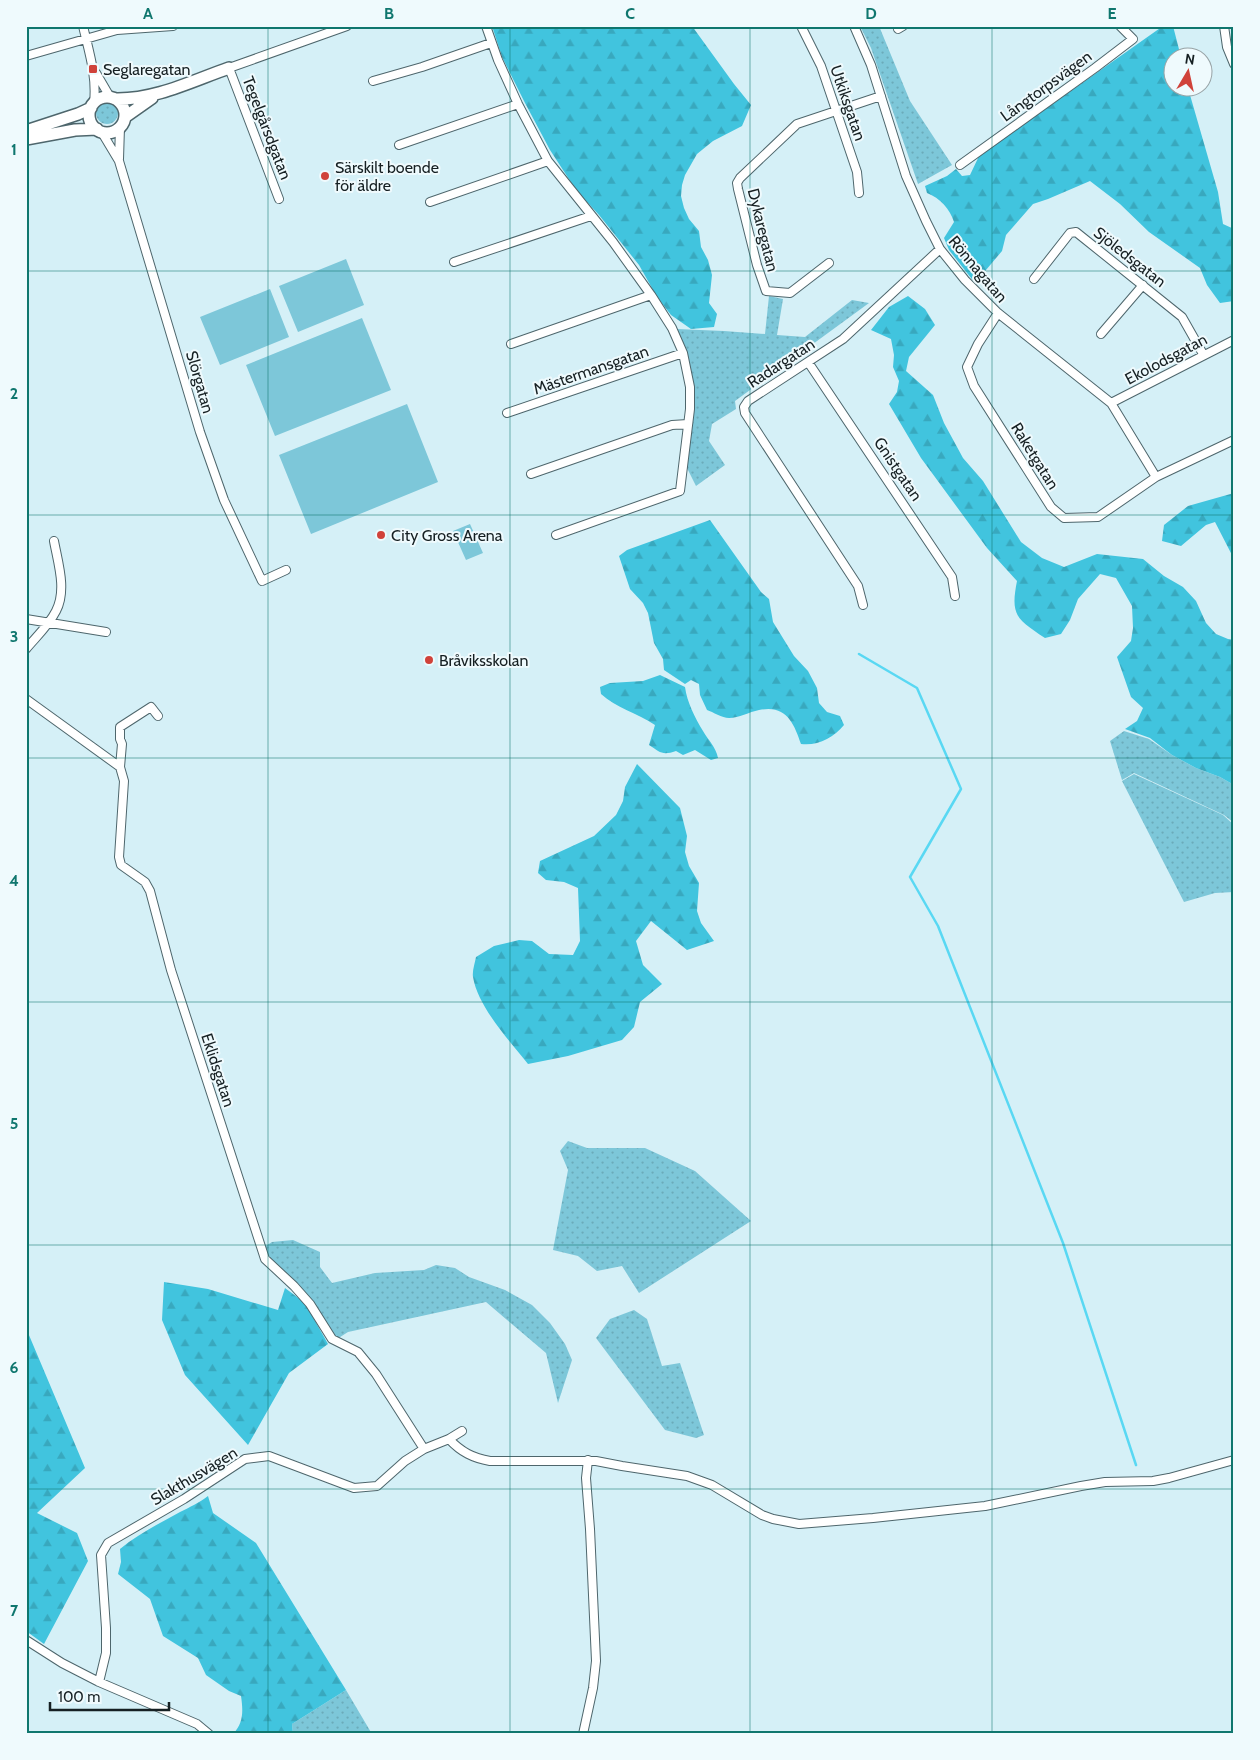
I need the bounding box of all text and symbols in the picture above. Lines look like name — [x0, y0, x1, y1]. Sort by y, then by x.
text: A — [143, 4, 153, 23]
text: B — [384, 4, 394, 23]
text: C — [625, 4, 635, 23]
text: D — [865, 4, 877, 23]
text: E — [1107, 4, 1117, 23]
street label: Långtorpsvägen — [997, 47, 1095, 125]
north arrow — [1162, 48, 1212, 98]
text: N — [1184, 49, 1196, 69]
place label: Seglaregatan — [103, 60, 191, 79]
marker: Seglaregatan — [87, 63, 99, 75]
street label: Utkiksgatan — [826, 63, 870, 143]
street label: Tegelgårsdgatan — [239, 74, 295, 182]
text: 1 — [11, 140, 17, 159]
place label: Särskilt boende för äldre — [335, 158, 439, 195]
marker: Särskilt boende för äldre — [319, 170, 331, 182]
street label: Dykaregatan — [743, 186, 783, 274]
street label: Sjöledsgatan — [1090, 223, 1170, 291]
street label: Rönnagatan — [945, 232, 1011, 306]
street label: Ekolodsgatan — [1122, 329, 1210, 389]
street label: Radargatan — [744, 334, 818, 392]
street label: Mästermansgatan — [531, 341, 651, 399]
street label: Slörgatan — [182, 349, 218, 416]
text: 2 — [10, 384, 18, 403]
street label: Raketgatan — [1007, 419, 1063, 493]
street label: Gnistgatan — [870, 434, 926, 504]
place label: City Gross Arena — [391, 526, 503, 545]
marker: City Gross Arena — [375, 529, 387, 541]
text: 3 — [10, 627, 18, 646]
place label: Bråviksskolan — [439, 651, 529, 670]
marker: Bråviksskolan — [423, 654, 435, 666]
text: 4 — [9, 871, 19, 890]
street label: Eklidsgatan — [197, 1031, 239, 1109]
text: 5 — [10, 1114, 18, 1133]
text: 6 — [10, 1358, 19, 1377]
street label: Slakthusvägen — [147, 1443, 241, 1509]
text: 7 — [10, 1601, 19, 1620]
scale bar — [50, 1680, 169, 1712]
text: 100 m — [58, 1688, 100, 1706]

